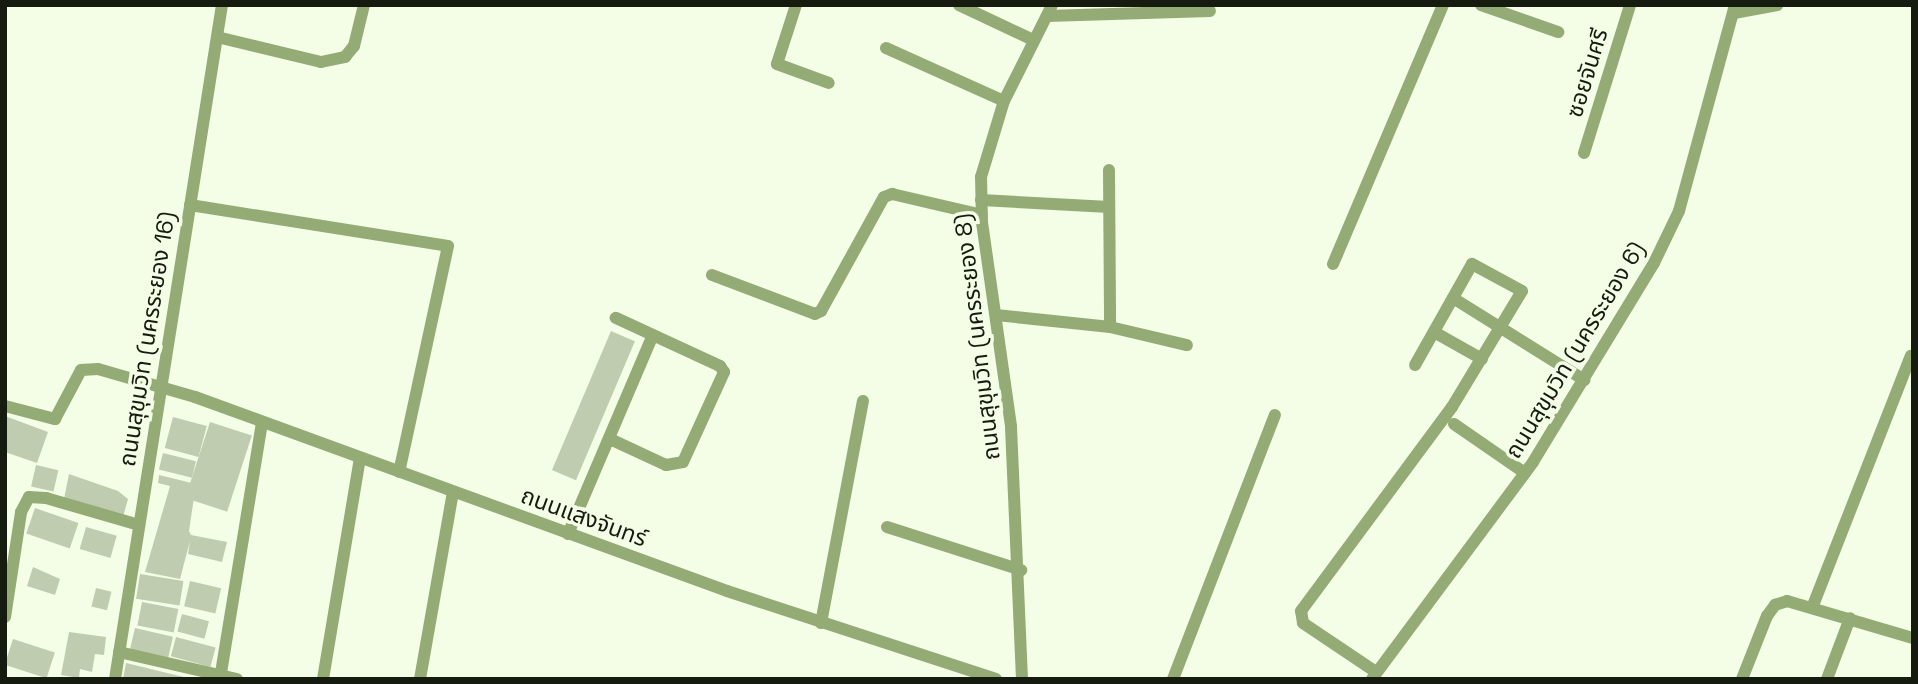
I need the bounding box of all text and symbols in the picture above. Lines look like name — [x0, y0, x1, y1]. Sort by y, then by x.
street label: ซอยจันศรี — [1560, 25, 1614, 121]
street label: ถนนสุขุมวิท (นครระยอง 16) — [113, 210, 181, 468]
street label: ถนนสุขุมวิท (นครระยอง 8) — [948, 212, 1006, 462]
street label: ถนนสุขุมวิท (นครระยอง 6) — [1499, 237, 1651, 463]
street label: ถนนแสงจันทร์ — [517, 481, 651, 553]

